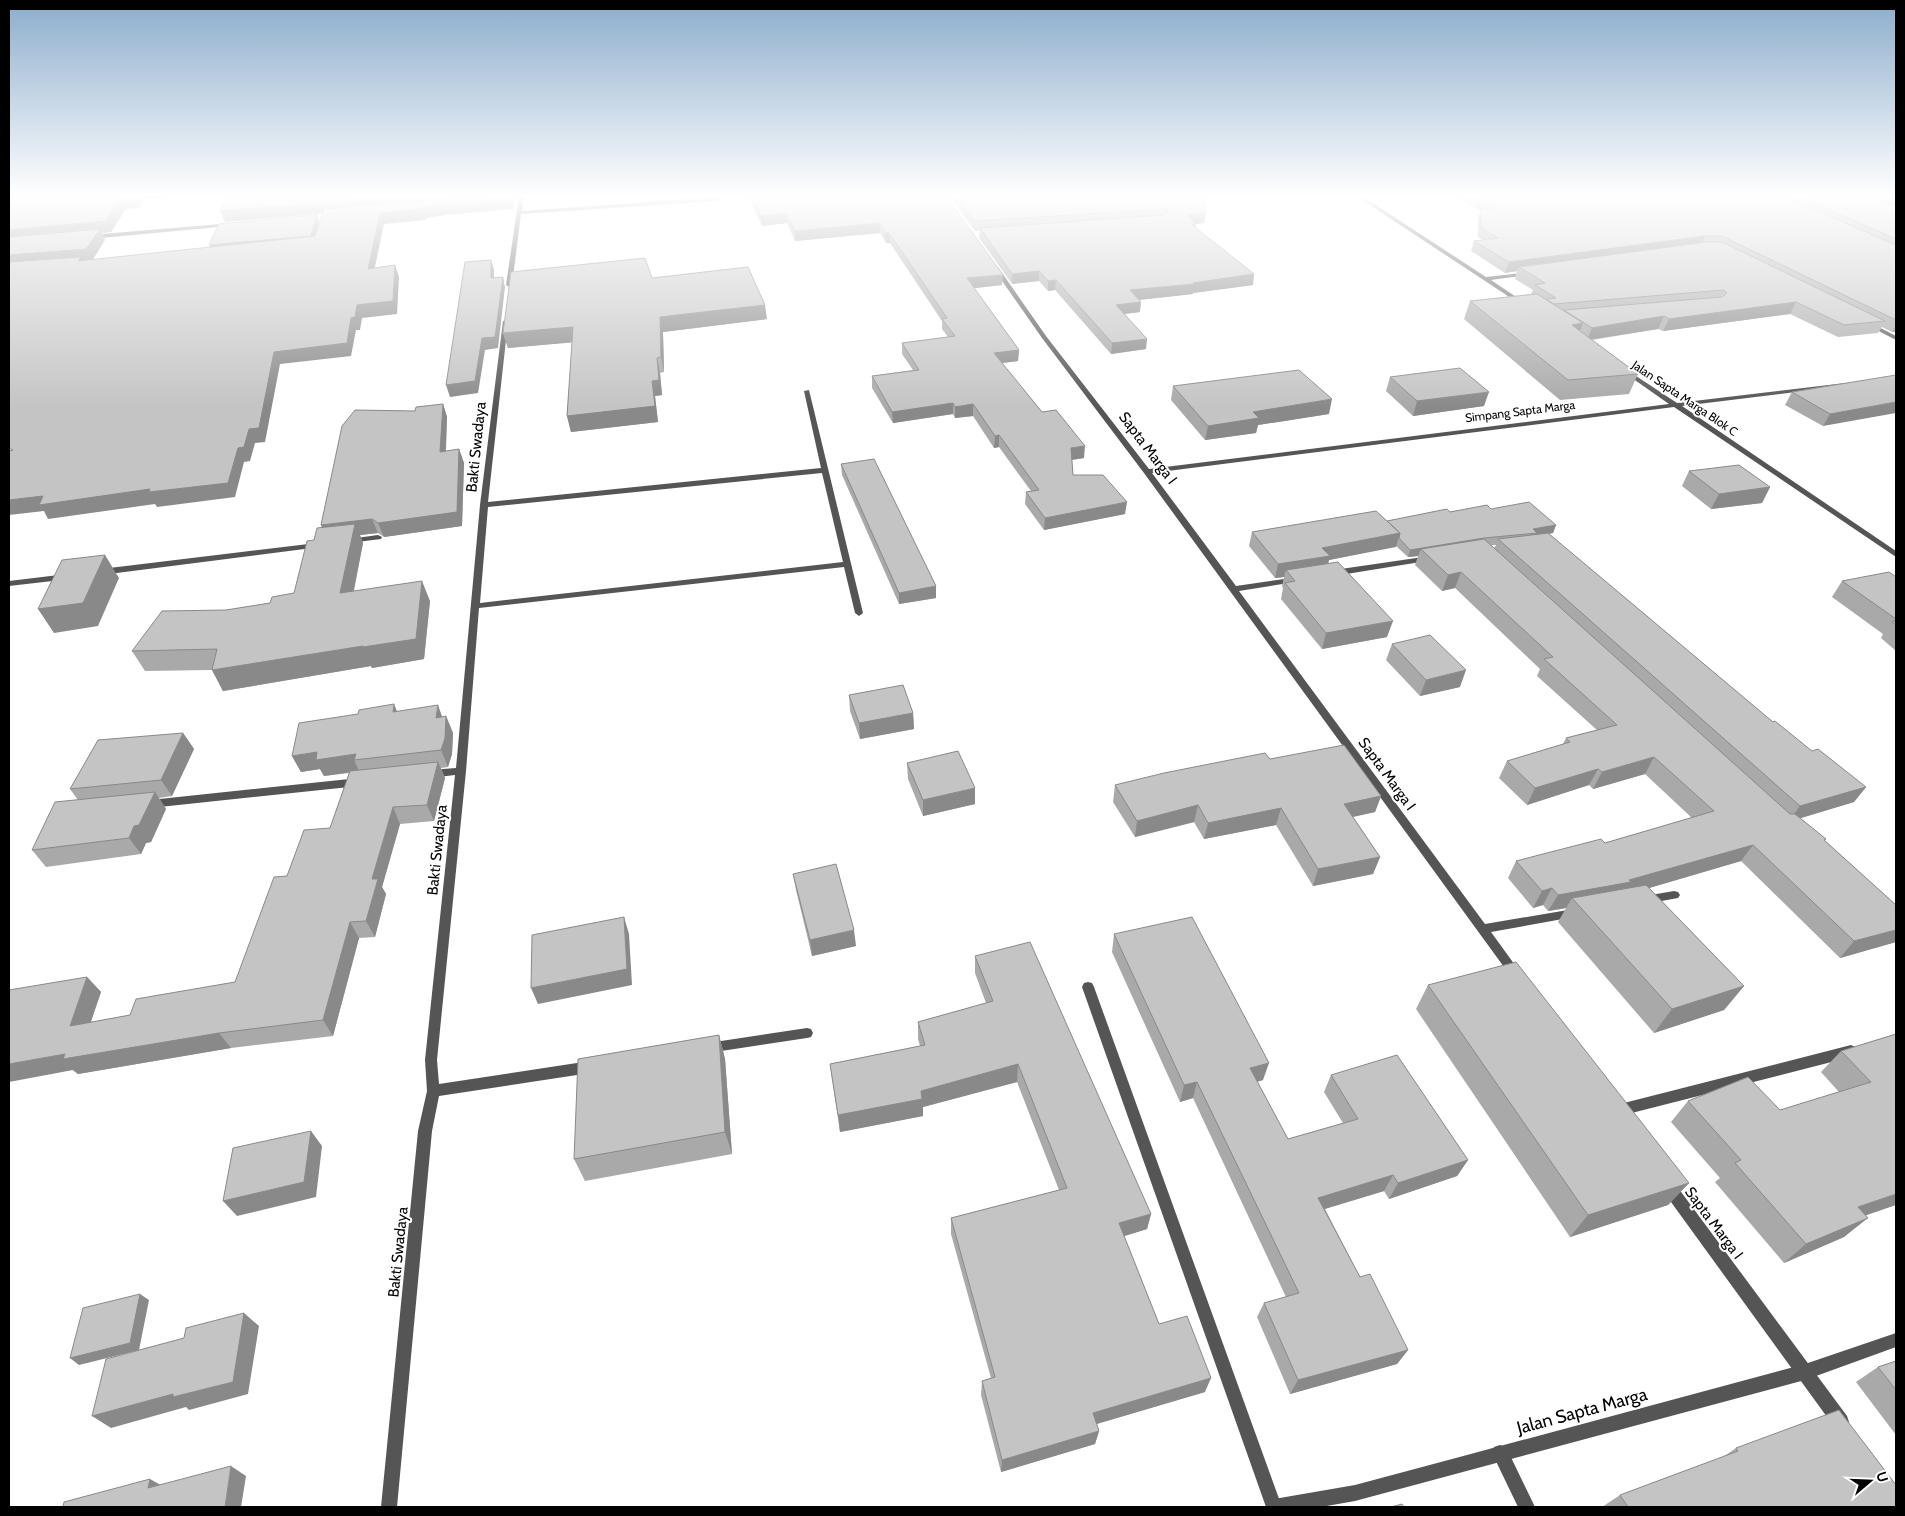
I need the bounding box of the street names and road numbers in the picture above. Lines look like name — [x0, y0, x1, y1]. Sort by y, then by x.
street label: Jalan Sapta Marga Blok C — [1629, 357, 1741, 439]
street label: Simpang Sapta Marga — [1464, 397, 1576, 425]
street label: Bakti Swadaya — [462, 400, 490, 493]
street label: Sapta Marga I — [1115, 408, 1181, 488]
street label: Sapta Marga I — [1355, 734, 1419, 814]
street label: Bakti Swadaya — [423, 803, 451, 896]
street label: Sapta Marga I — [1681, 1183, 1747, 1263]
street label: Bakti Swadaya — [384, 1205, 412, 1298]
street label: Jalan Sapta Marga — [1513, 1383, 1650, 1439]

